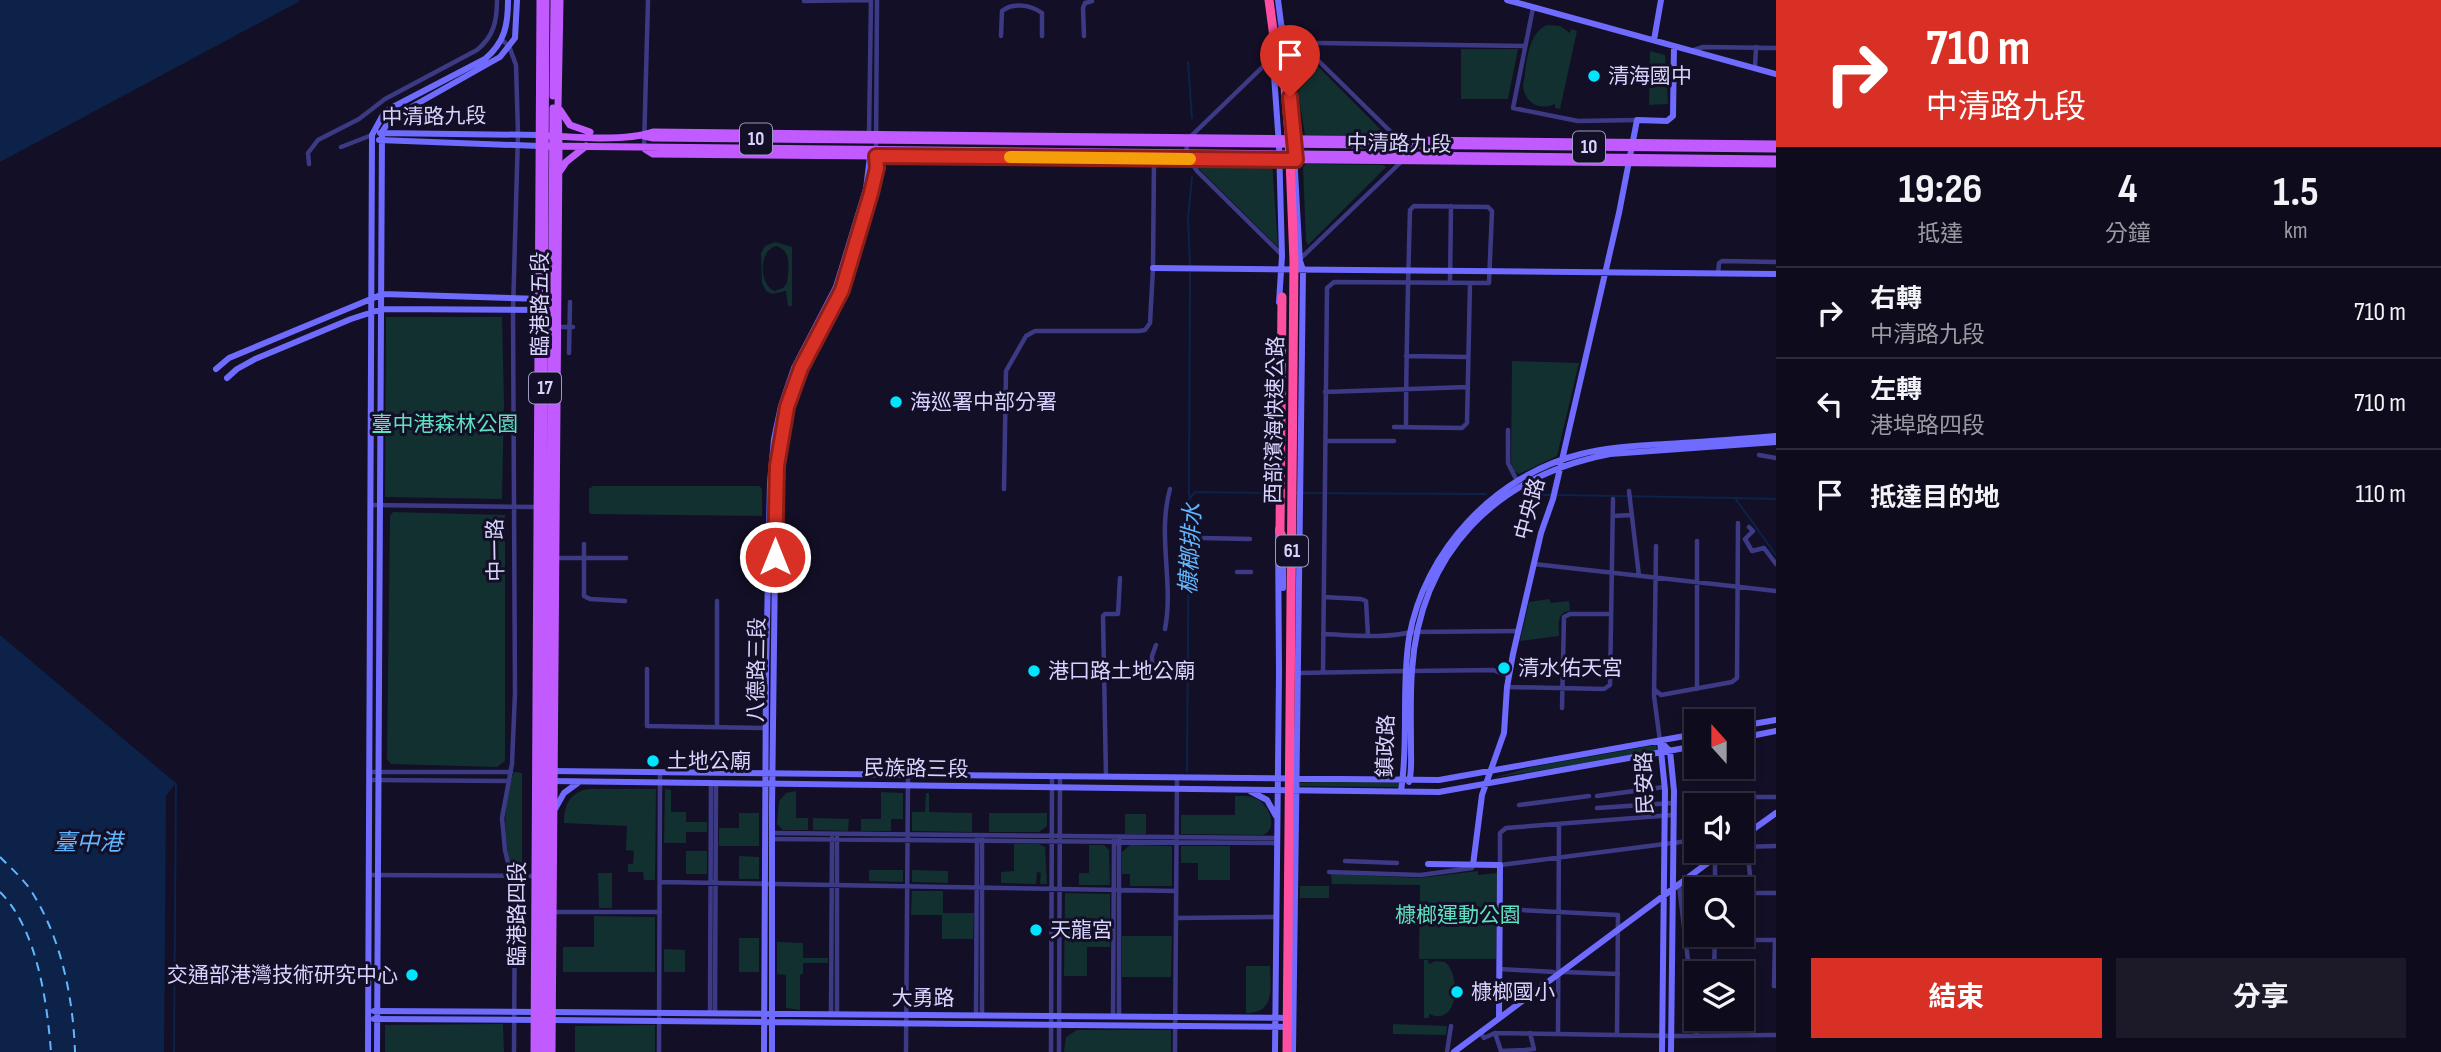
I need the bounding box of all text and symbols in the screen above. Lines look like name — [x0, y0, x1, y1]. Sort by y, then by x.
text: 710 m — [1926, 20, 2030, 79]
pin — [1260, 25, 1320, 97]
icon: right — [1811, 28, 1902, 119]
icon: arrive — [1271, 36, 1309, 74]
place label: 清海國中 — [1608, 64, 1692, 89]
marker: 清海國中 — [1586, 68, 1602, 84]
text: 中清路九段 — [1926, 88, 2086, 127]
street label: 中清路九段 — [381, 104, 487, 130]
road number: 10 — [740, 124, 772, 154]
street label: 中清路九段 — [1346, 131, 1452, 157]
road number: 10 — [1573, 132, 1605, 162]
text: 19:26 — [1898, 164, 1982, 215]
text: 4 — [2118, 164, 2137, 215]
text: 1.5 — [2273, 167, 2319, 218]
text: km — [2284, 217, 2308, 245]
text: 抵達 — [1917, 220, 1963, 248]
text: 分鐘 — [2105, 220, 2151, 248]
street label: 臨港路五段 — [528, 252, 553, 357]
text: 右轉 — [1870, 284, 1922, 315]
icon: right — [1811, 294, 1849, 332]
text: 710 m — [2354, 297, 2406, 328]
text: 中清路九段 — [1870, 321, 1985, 349]
street label: 西部濱海快速公路 — [1261, 336, 1289, 504]
road number: 17 — [529, 372, 561, 404]
text: 左轉 — [1870, 375, 1922, 406]
icon: left — [1811, 385, 1849, 423]
text: 710 m — [2354, 388, 2406, 419]
place label: 海巡署中部分署 — [910, 390, 1057, 415]
marker: 海巡署中部分署 — [888, 394, 904, 410]
park label: 臺中港森林公園 — [372, 412, 519, 437]
text: 港埠路四段 — [1870, 412, 1985, 440]
street label: 中央路 — [1510, 475, 1550, 543]
icon: arrive — [1811, 476, 1849, 514]
text: 110 m — [2355, 479, 2406, 510]
text: 抵達目的地 — [1870, 483, 2000, 514]
water label: 槺榔排水 — [1175, 501, 1207, 596]
street label: 中一路 — [483, 518, 509, 582]
position arrow — [738, 520, 812, 594]
road number: 61 — [1276, 536, 1308, 566]
street label: 八德路三段 — [744, 617, 770, 723]
place label: 清水佑天宮 — [1518, 656, 1623, 681]
place label: 港口路土地公廟 — [1048, 659, 1195, 684]
marker: 清水佑天宮 — [1496, 660, 1512, 676]
marker: 港口路土地公廟 — [1026, 663, 1042, 679]
north arrow — [1684, 709, 1754, 779]
map controls — [1684, 709, 1754, 1031]
street label: 鎮政路 — [1372, 714, 1400, 778]
place label: 土地公廟 — [667, 749, 751, 774]
street label: 民安路 — [1631, 751, 1659, 815]
marker: 土地公廟 — [645, 753, 661, 769]
street label: 民族路三段 — [863, 756, 969, 782]
button: sound — [1684, 793, 1754, 863]
water label: 臺中港 — [54, 829, 126, 857]
street label: 臨港路四段 — [505, 862, 530, 967]
button: search — [1684, 877, 1754, 947]
park label: 槺榔運動公園 — [1395, 903, 1521, 928]
place label: 天龍宮 — [1050, 918, 1113, 943]
marker: 天龍宮 — [1028, 922, 1044, 938]
button: 結束 — [1811, 958, 2102, 1038]
button: 分享 — [2116, 958, 2406, 1038]
button: layers — [1684, 961, 1754, 1031]
place label: 交通部港灣技術研究中心 — [167, 963, 398, 988]
marker: 交通部港灣技術研究中心 — [404, 967, 420, 983]
place label: 槺榔國小 — [1471, 980, 1555, 1005]
marker: 槺榔國小 — [1449, 984, 1465, 1000]
street label: 大勇路 — [892, 986, 955, 1011]

